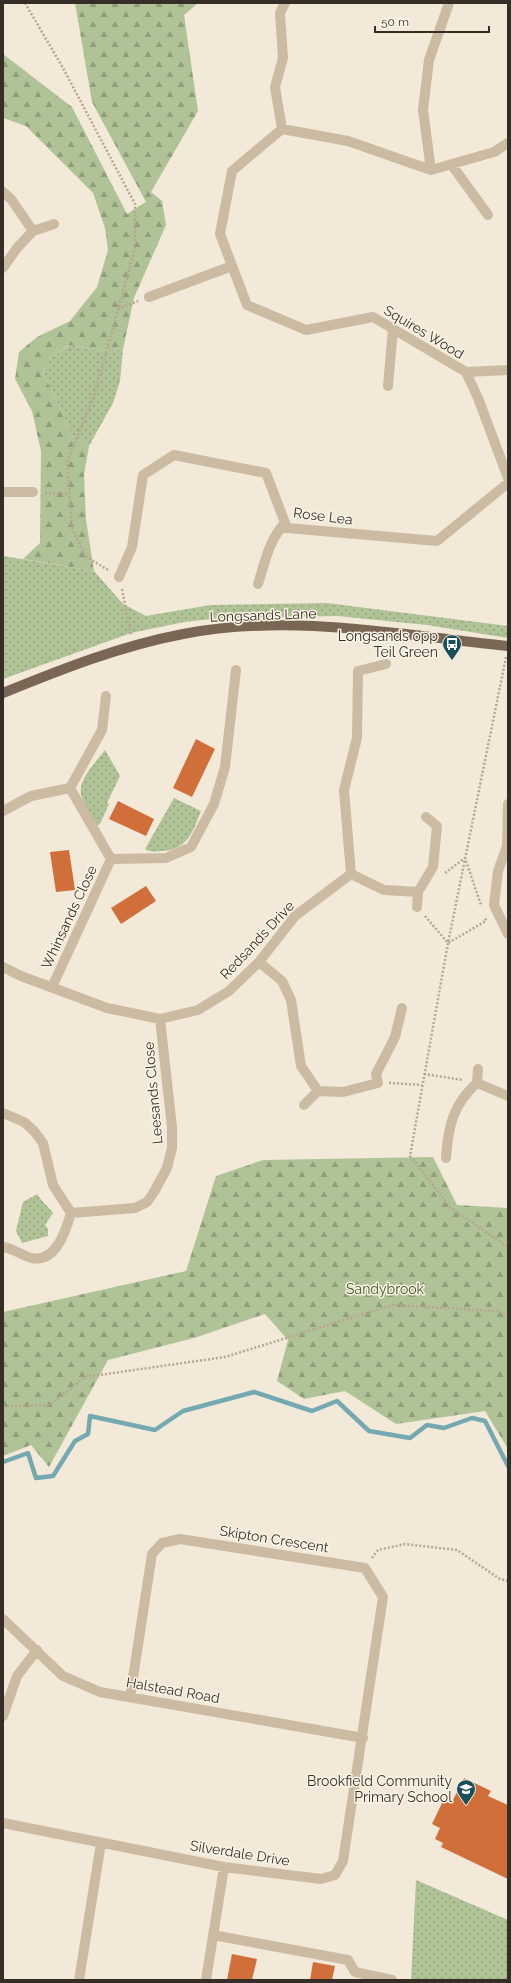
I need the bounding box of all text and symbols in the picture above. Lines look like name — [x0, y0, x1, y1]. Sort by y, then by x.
scale bar — [375, 8, 489, 34]
text: 50 m — [381, 15, 409, 29]
street label: Squires Wood — [381, 302, 467, 362]
street label: Rose Lea — [292, 504, 354, 528]
street label: Longsands Lane — [209, 605, 317, 625]
place label: Longsands opp Teil Green — [338, 628, 438, 660]
bus stop icon: Longsands opp Teil Green — [441, 633, 463, 661]
street label: Whinsands Close — [38, 863, 100, 971]
street label: Redsands Drive — [217, 898, 297, 982]
street label: Leesands Close — [141, 1041, 165, 1145]
park label: Sandybrook — [346, 1281, 425, 1297]
street label: Skipton Crescent — [218, 1522, 330, 1556]
street label: Halstead Road — [125, 1674, 221, 1706]
place label: Brookfield Community Primary School — [307, 1773, 452, 1805]
school or university icon: Brookfield Community Primary School — [455, 1778, 477, 1806]
street label: Silverdale Drive — [189, 1837, 291, 1869]

